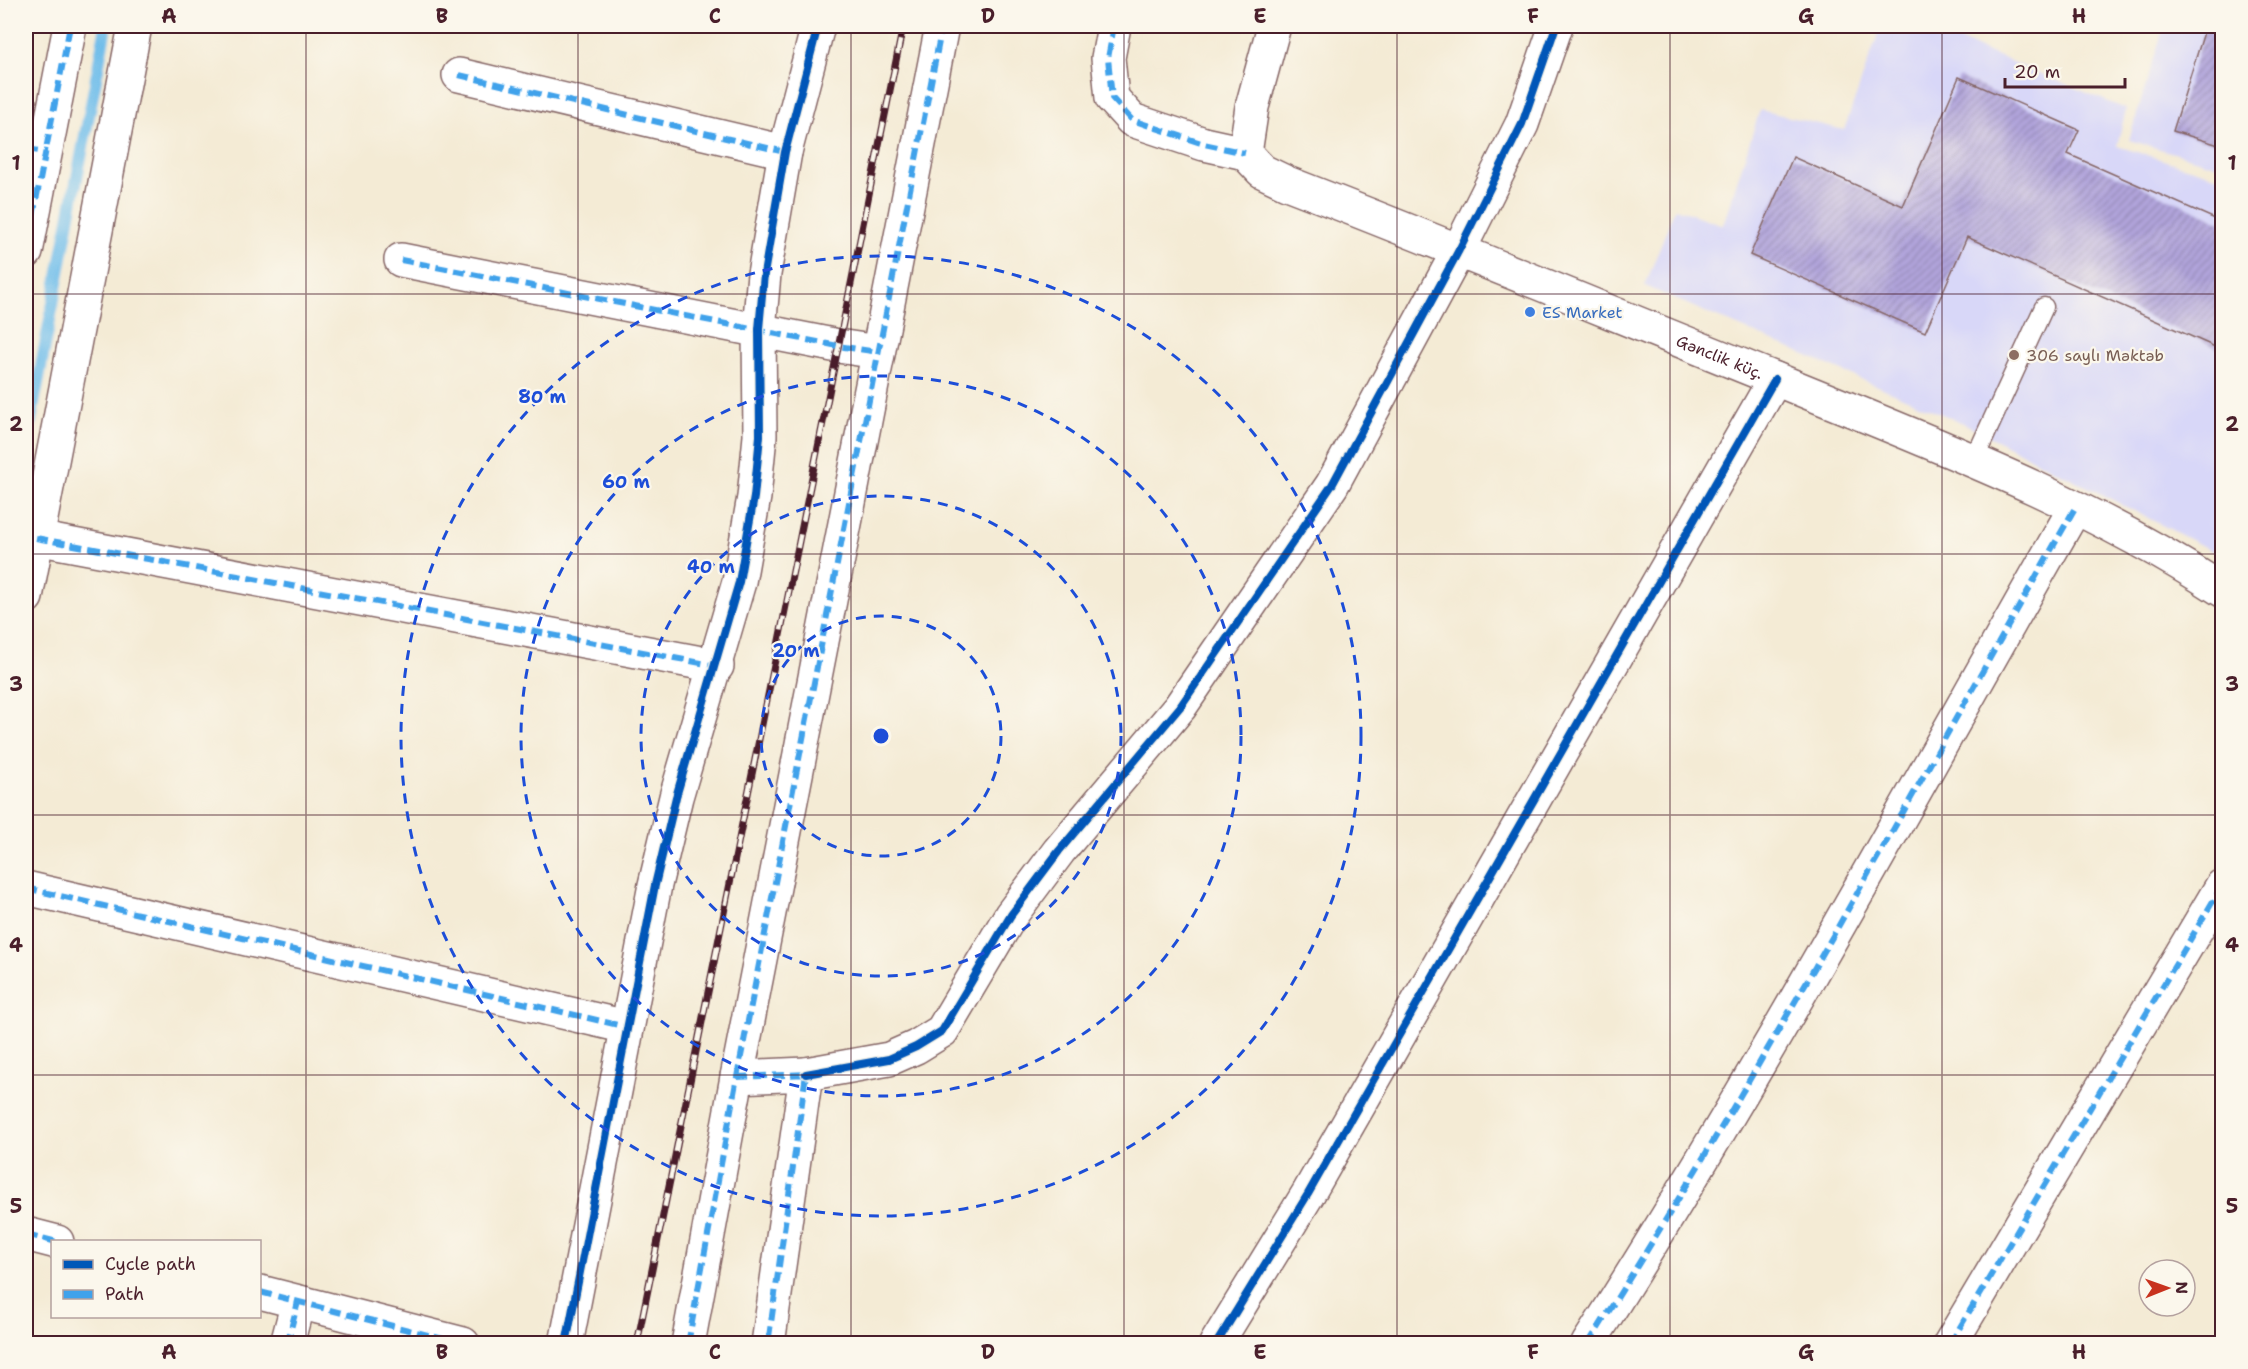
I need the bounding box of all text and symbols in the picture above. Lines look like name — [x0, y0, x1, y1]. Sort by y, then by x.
text: A — [161, 3, 177, 29]
text: B — [436, 3, 448, 29]
text: C — [709, 3, 721, 29]
text: D — [981, 3, 995, 29]
text: E — [1253, 3, 1267, 29]
text: F — [1527, 3, 1539, 29]
text: G — [1798, 3, 1814, 29]
text: H — [2072, 3, 2086, 29]
scale bar — [2005, 51, 2125, 89]
text: 20 m — [2014, 60, 2060, 84]
text: 1 — [11, 150, 21, 176]
text: 1 — [2227, 150, 2237, 176]
place label: ES Market — [1542, 302, 1623, 323]
marker: ES Market — [1523, 305, 1537, 319]
street label: Gənclik küç. — [1673, 330, 1767, 384]
place label: 306 saylı Məktəb — [2026, 345, 2164, 366]
marker: 306 saylı Məktəb — [2007, 348, 2021, 362]
text: 80 m — [518, 385, 566, 409]
text: 2 — [9, 411, 23, 437]
text: 2 — [2225, 411, 2239, 437]
text: 60 m — [602, 470, 650, 494]
text: 40 m — [687, 555, 735, 579]
text: 20 m — [772, 639, 820, 663]
text: 3 — [9, 671, 23, 697]
text: 3 — [2225, 671, 2239, 697]
centre of rings — [871, 726, 891, 746]
text: 4 — [9, 932, 23, 958]
text: 4 — [2225, 932, 2239, 958]
text: 5 — [10, 1193, 22, 1219]
text: 5 — [2226, 1193, 2238, 1219]
legend — [51, 1240, 261, 1318]
text: Cycle path — [105, 1252, 196, 1276]
north arrow — [2137, 1258, 2197, 1318]
text: N — [2171, 1281, 2192, 1294]
text: Path — [105, 1282, 144, 1306]
text: A — [161, 1339, 177, 1365]
text: B — [436, 1339, 448, 1365]
text: C — [709, 1339, 721, 1365]
text: D — [981, 1339, 995, 1365]
text: E — [1253, 1339, 1267, 1365]
text: F — [1527, 1339, 1539, 1365]
text: G — [1798, 1339, 1814, 1365]
text: H — [2072, 1339, 2086, 1365]

